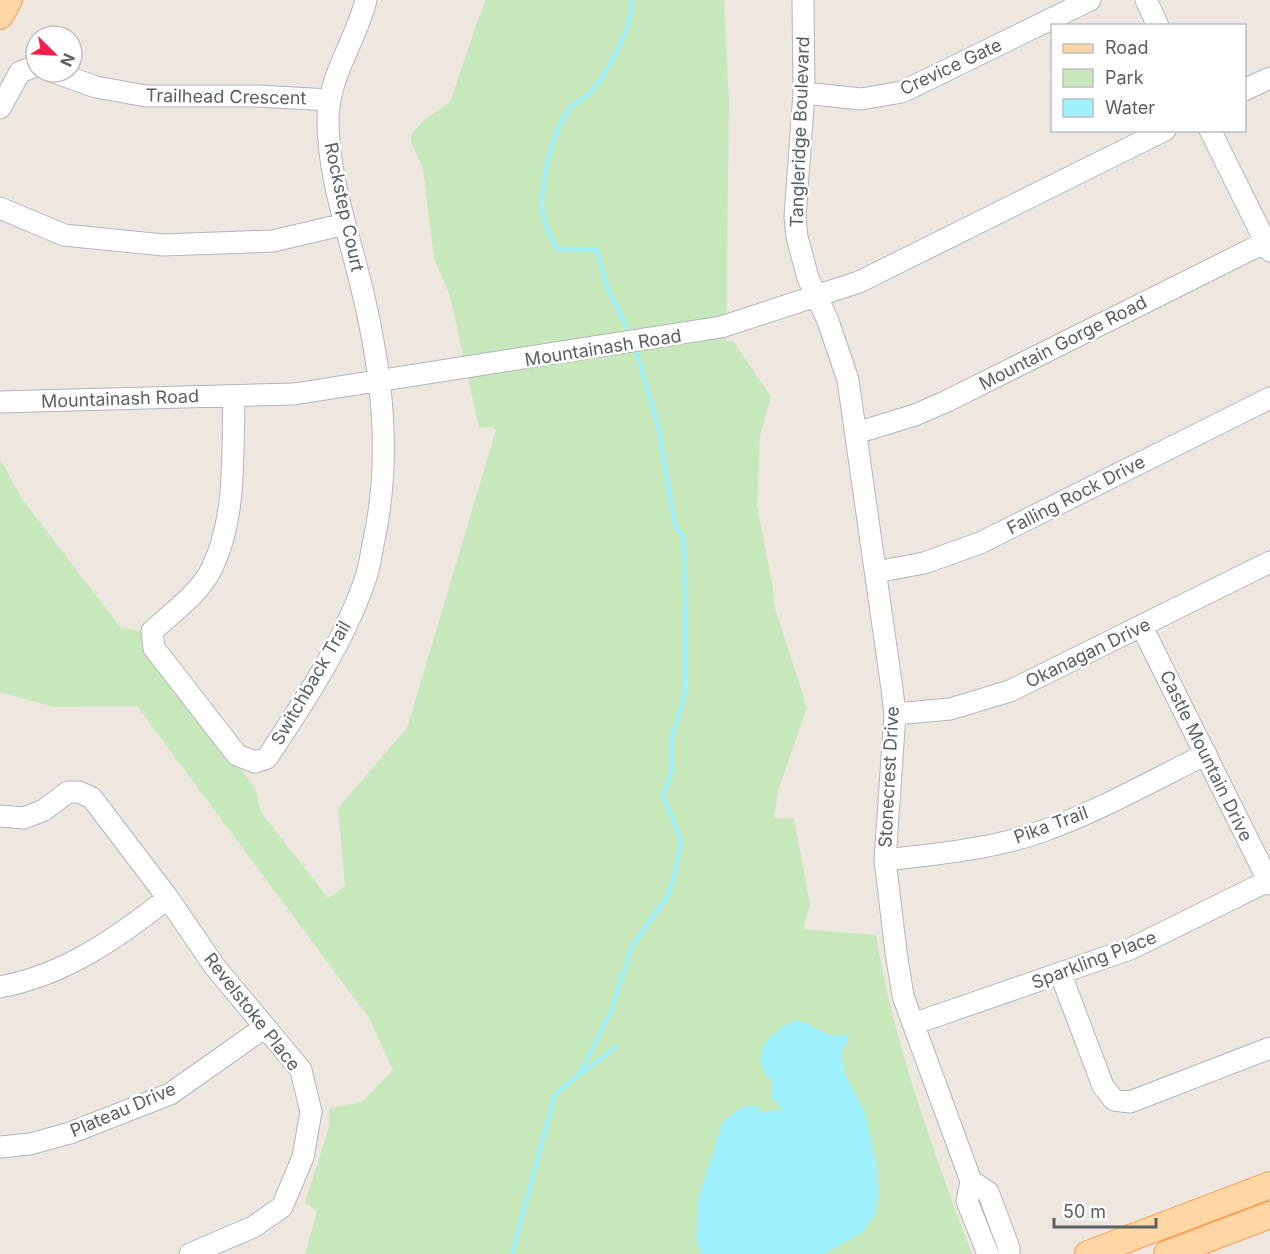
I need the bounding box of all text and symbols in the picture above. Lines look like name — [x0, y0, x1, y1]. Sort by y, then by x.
north arrow — [24, 24, 84, 84]
legend — [1051, 24, 1246, 132]
street label: Crevice Gate — [897, 34, 1005, 99]
street label: Tangleridge Boulevard — [786, 36, 813, 228]
text: Road — [1105, 37, 1148, 58]
text: N — [56, 50, 79, 70]
text: Park — [1105, 67, 1144, 88]
street label: Trailhead Crescent — [146, 85, 307, 108]
text: Water — [1105, 97, 1155, 118]
street label: Rockstep Court — [321, 140, 368, 274]
street label: Mountain Gorge Road — [976, 291, 1150, 394]
street label: Mountainash Road — [523, 325, 683, 370]
street label: Mountainash Road — [41, 385, 199, 412]
street label: Falling Rock Drive — [1003, 451, 1148, 538]
street label: Okanagan Drive — [1022, 613, 1154, 692]
street label: Switchback Trail — [266, 617, 355, 749]
street label: Castle Mountain Drive — [1156, 667, 1257, 845]
street label: Stonecrest Drive — [874, 706, 903, 848]
street label: Pika Trail — [1011, 801, 1091, 848]
street label: Sparkling Place — [1028, 926, 1159, 993]
street label: Revelstoke Place — [200, 949, 305, 1075]
street label: Plateau Drive — [67, 1078, 179, 1141]
scale bar — [1054, 1191, 1156, 1229]
text: 50 m — [1063, 1201, 1106, 1222]

